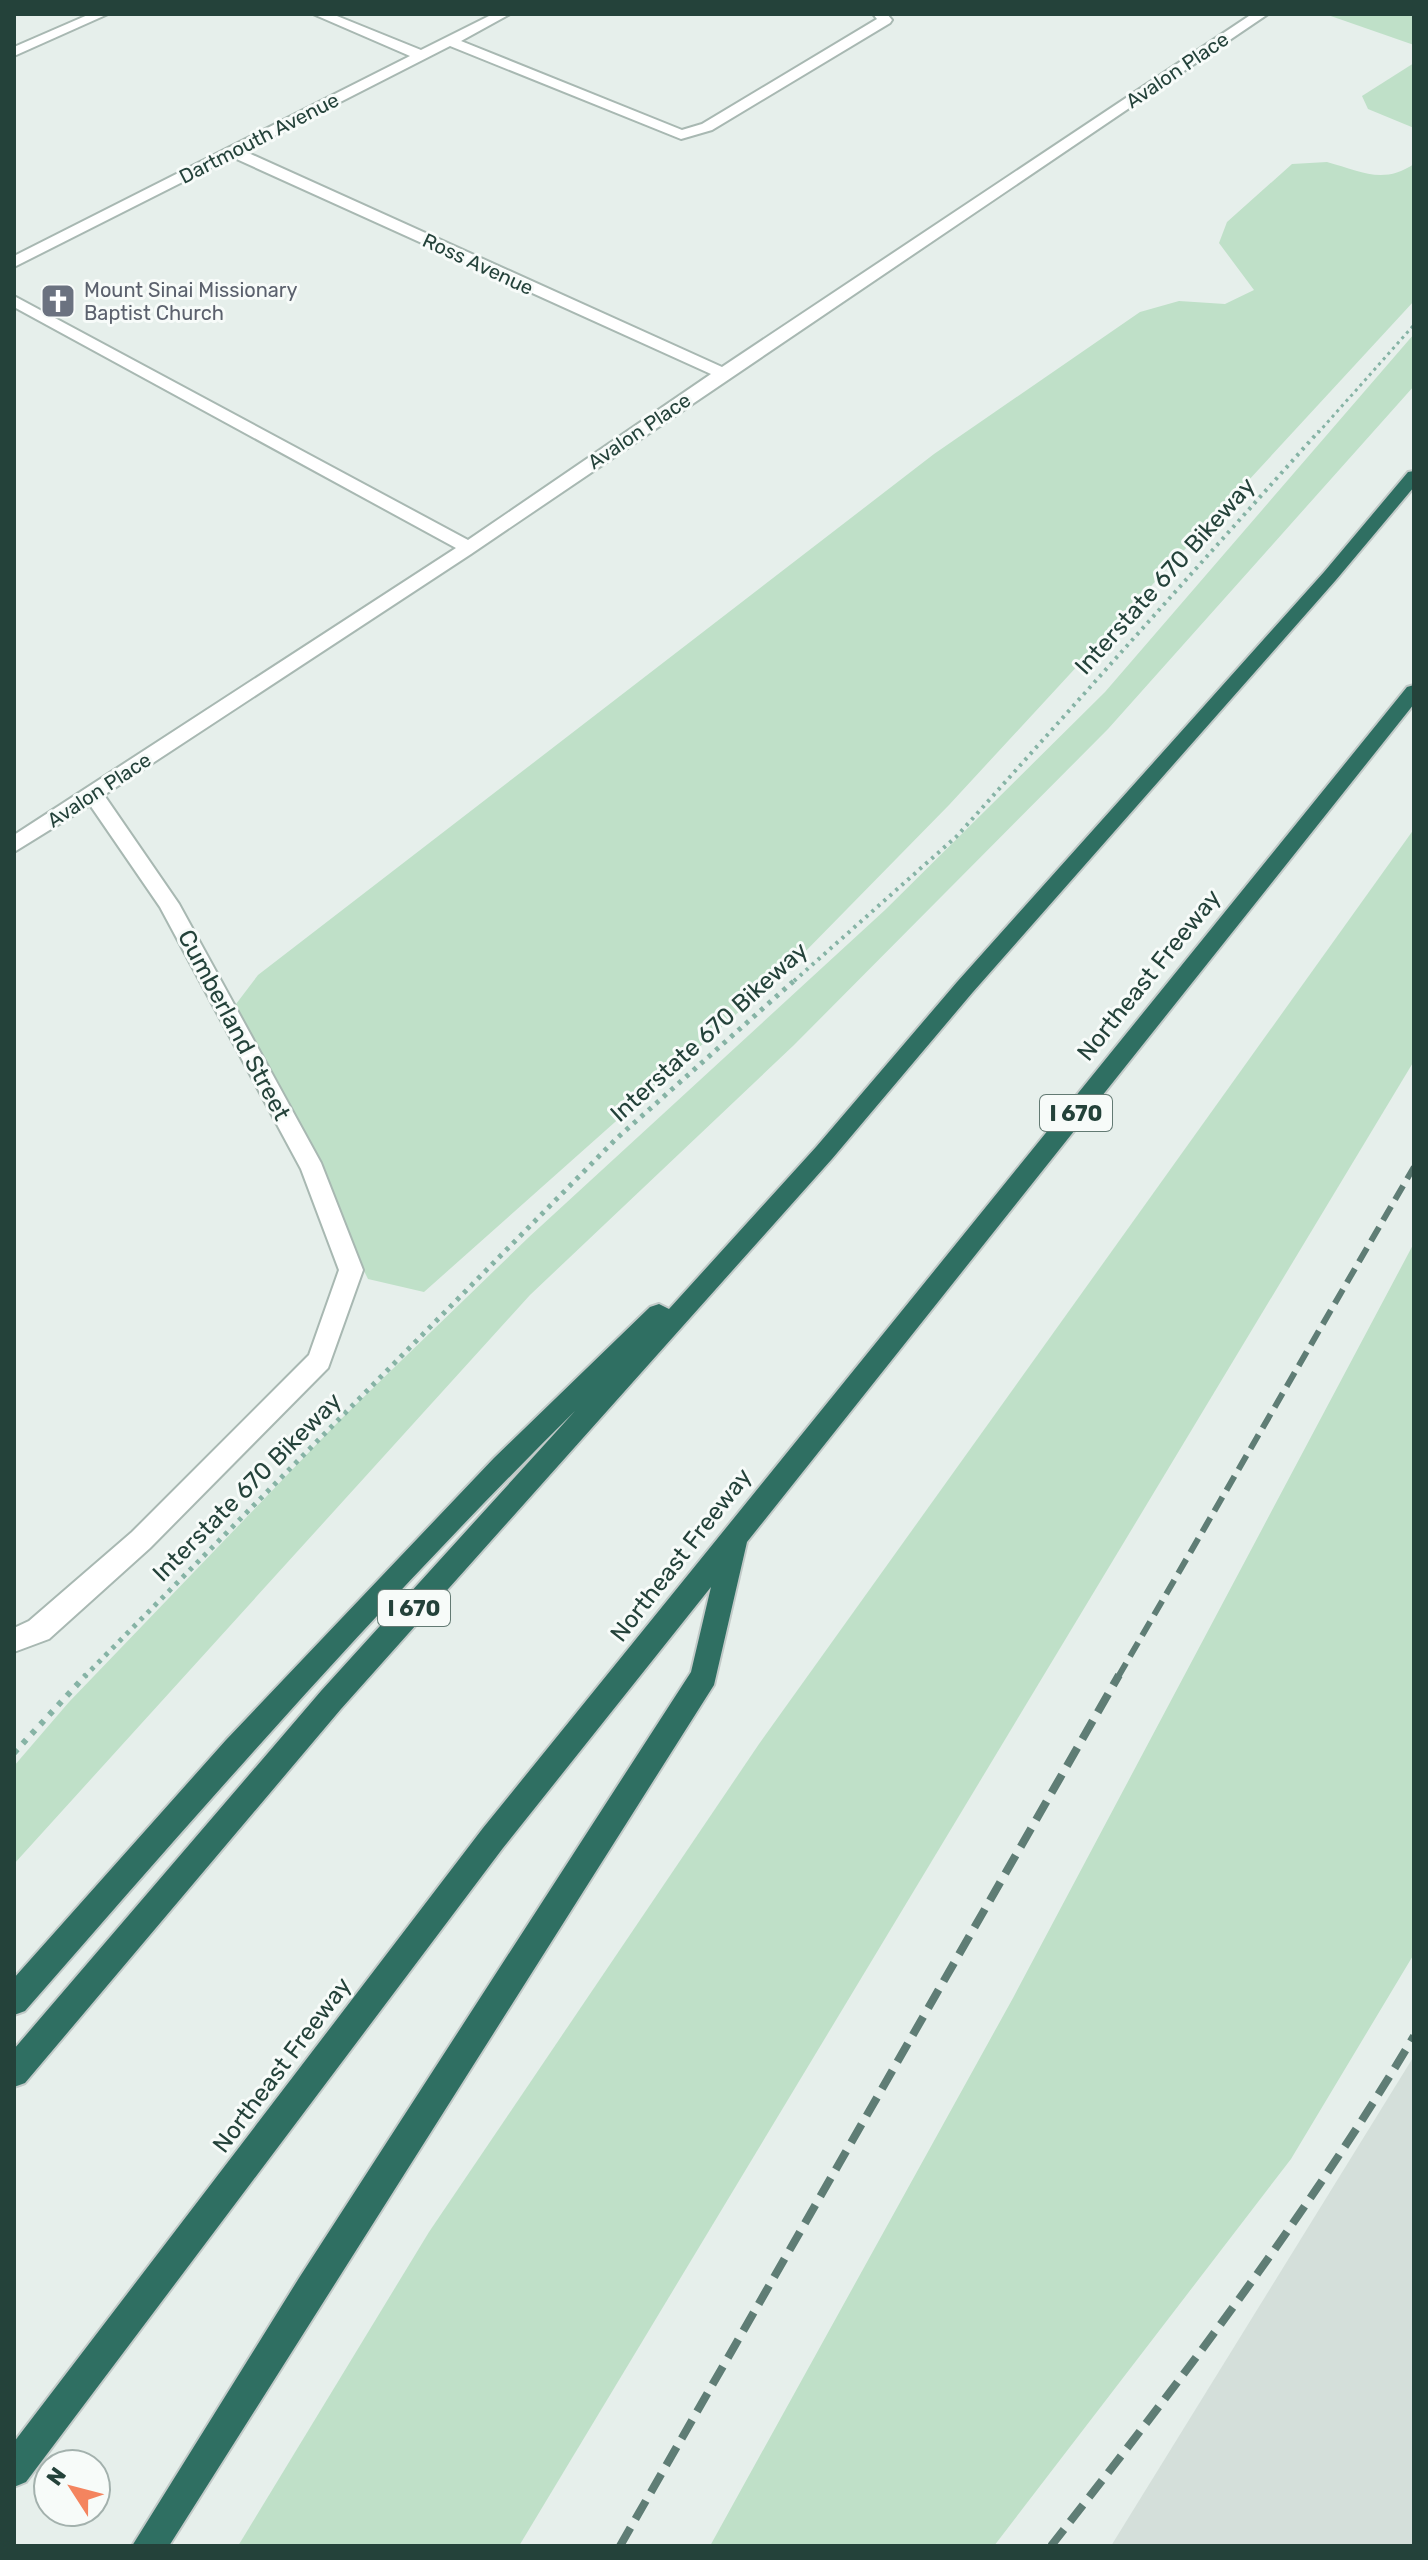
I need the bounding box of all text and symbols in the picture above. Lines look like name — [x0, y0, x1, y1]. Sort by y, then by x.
street label: Avalon Place — [1121, 27, 1233, 113]
street label: Dartmouth Avenue — [175, 87, 343, 189]
street label: Ross Avenue — [419, 228, 537, 300]
place label: Mount Sinai Missionary Baptist Church — [84, 278, 298, 325]
church icon: Mount Sinai Missionary Baptist Church — [39, 282, 77, 320]
street label: Avalon Place — [583, 388, 695, 474]
street label: Interstate 670 Bikeway — [1069, 472, 1261, 680]
street label: Avalon Place — [43, 748, 155, 832]
street label: Northeast Freeway — [1071, 884, 1227, 1066]
street label: Cumberland Street — [172, 925, 296, 1125]
street label: Interstate 670 Bikeway — [605, 936, 813, 1128]
road number: I 670 — [1040, 1095, 1112, 1131]
street label: Interstate 670 Bikeway — [147, 1387, 347, 1587]
street label: Northeast Freeway — [605, 1463, 757, 1647]
road number: I 670 — [378, 1590, 450, 1626]
street label: Northeast Freeway — [207, 1972, 357, 2158]
north arrow — [32, 2448, 112, 2528]
text: N — [41, 2462, 72, 2491]

